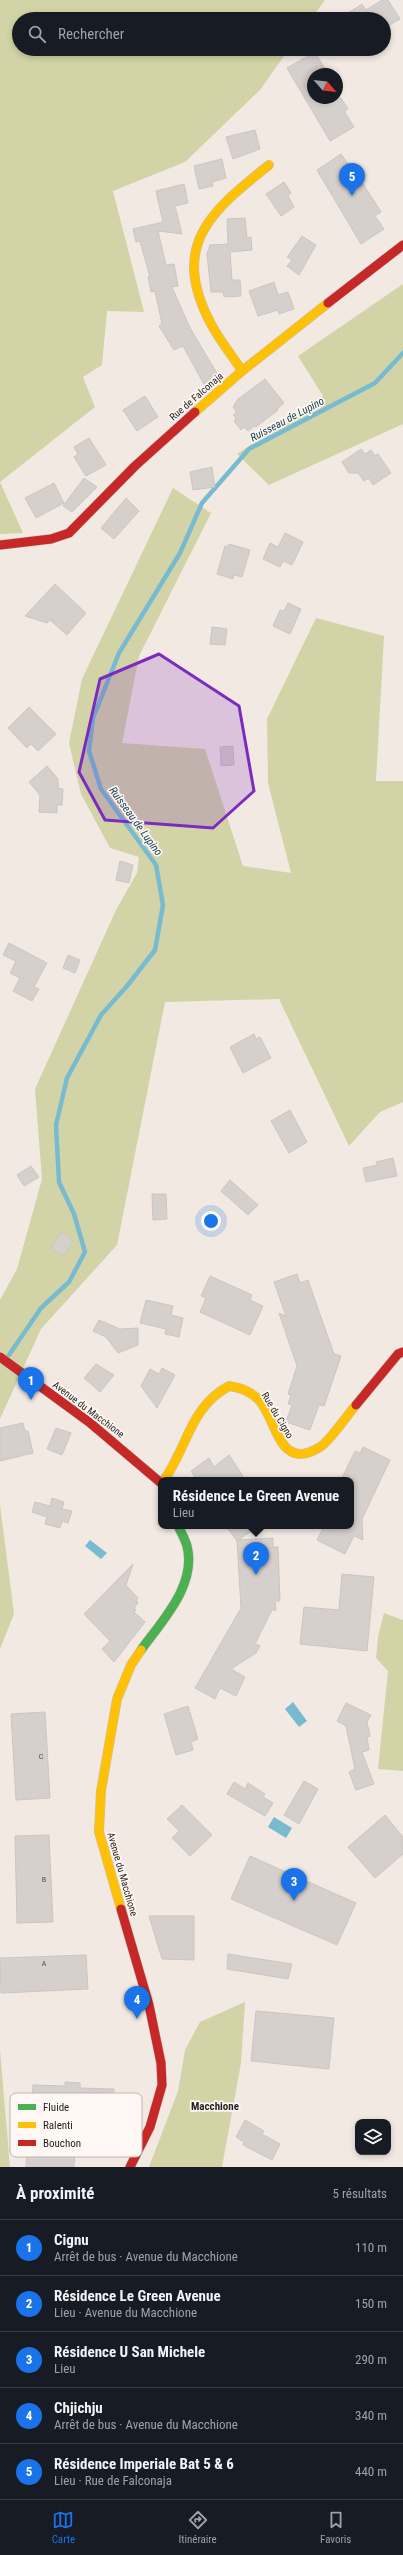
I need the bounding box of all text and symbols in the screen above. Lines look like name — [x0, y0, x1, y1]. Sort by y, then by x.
search box — [12, 12, 391, 56]
icon: search — [26, 23, 48, 45]
text: Rechercher — [58, 25, 124, 43]
north arrow — [307, 68, 343, 104]
pin: 5 — [339, 163, 365, 196]
street label: Rue de Falconaja — [167, 370, 225, 423]
water label: Ruisseau de Lupino — [248, 394, 326, 444]
water label: Ruisseau de Lupino — [106, 784, 165, 858]
your location — [201, 1211, 221, 1231]
pin: 1 — [18, 1367, 44, 1400]
street label: Avenue du Macchione — [51, 1379, 127, 1440]
street label: Rue du Cigno — [259, 1390, 296, 1440]
popup — [158, 1477, 354, 1529]
text: Résidence Le Green Avenue — [173, 1487, 339, 1505]
text: Lieu — [173, 1505, 194, 1520]
pin: 2 — [243, 1542, 269, 1575]
house number: C — [39, 1752, 44, 1761]
street label: Avenue du Macchione — [105, 1831, 140, 1917]
pin: 3 — [281, 1868, 307, 1901]
house number: B — [42, 1875, 46, 1884]
house number: A — [42, 1959, 47, 1968]
pin: 4 — [124, 1986, 150, 2019]
legend — [10, 2093, 142, 2157]
district label: Macchione — [191, 2100, 239, 2113]
text: Fluide — [43, 2101, 69, 2114]
text: Ralenti — [43, 2119, 73, 2132]
map controls — [355, 2119, 391, 2155]
button: layers — [355, 2119, 391, 2155]
text: Bouchon — [43, 2137, 81, 2150]
text: À proximité — [16, 2183, 94, 2203]
text: 5 résultats — [333, 2186, 387, 2201]
text: Cignu — [54, 2231, 89, 2249]
text: 1 — [26, 2240, 32, 2255]
text: 110 m — [355, 2240, 387, 2255]
text: Arrêt de bus · Avenue du Macchione — [54, 2249, 238, 2264]
text: Résidence Le Green Avenue — [54, 2287, 221, 2305]
text: 2 — [26, 2296, 32, 2311]
text: 150 m — [355, 2296, 387, 2311]
text: Lieu · Avenue du Macchione — [54, 2305, 197, 2320]
text: Résidence U San Michele — [54, 2343, 205, 2361]
text: 3 — [26, 2352, 32, 2367]
text: 290 m — [355, 2352, 387, 2367]
text: Lieu — [54, 2361, 76, 2376]
text: Chjichju — [54, 2399, 103, 2417]
text: 4 — [26, 2408, 32, 2423]
text: 340 m — [355, 2408, 387, 2423]
text: Arrêt de bus · Avenue du Macchione — [54, 2417, 238, 2432]
text: Résidence Imperiale Bat 5 & 6 — [54, 2455, 234, 2473]
text: 5 — [26, 2464, 32, 2479]
text: 440 m — [355, 2464, 387, 2479]
text: Lieu · Rue de Falconaja — [54, 2473, 172, 2488]
tab: Carte — [52, 2509, 75, 2546]
tab: Itinéraire — [178, 2509, 217, 2546]
tab: Favoris — [320, 2509, 351, 2546]

